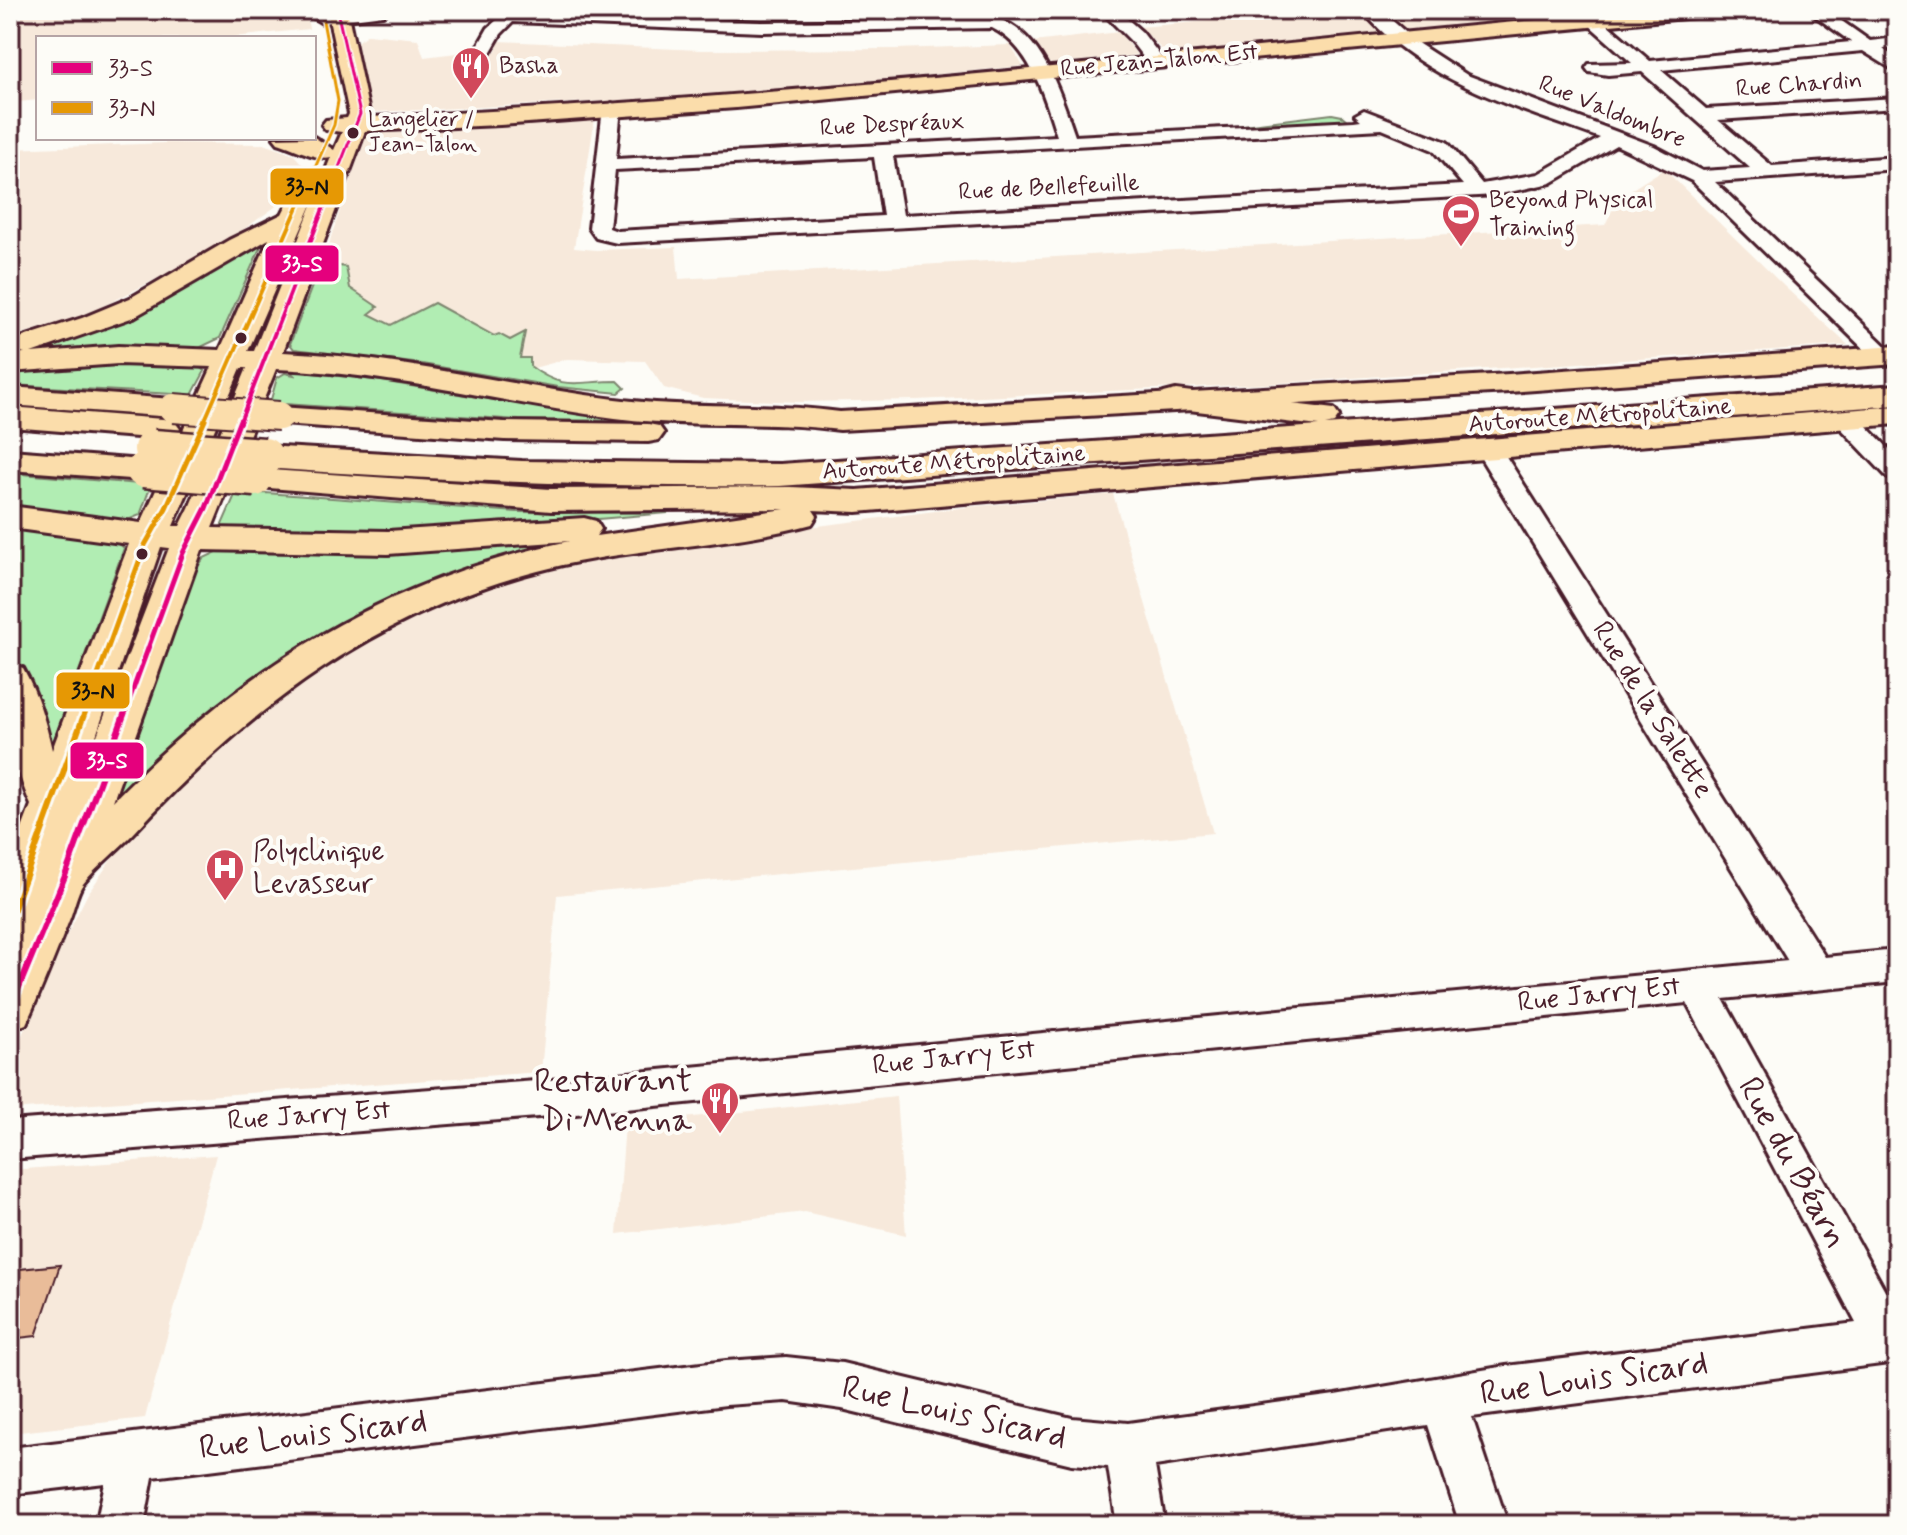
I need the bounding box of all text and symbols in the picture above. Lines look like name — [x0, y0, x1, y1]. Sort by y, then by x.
legend — [36, 36, 316, 140]
street label: Rue Jean-Talon Est — [1059, 37, 1259, 85]
restaurant icon: Basha — [450, 45, 492, 100]
place label: Basha — [499, 51, 559, 82]
text: 33-S — [108, 54, 153, 85]
street label: Rue Chardin — [1735, 65, 1863, 105]
street label: Rue Valdombre — [1534, 68, 1690, 156]
text: 33-N — [108, 94, 156, 125]
place label: Langelier / Jean-Talon — [368, 106, 477, 159]
street label: Rue Despréaux — [819, 106, 965, 144]
marker: Langelier / Jean-Talon — [345, 125, 361, 141]
line badge: 33-N — [269, 167, 345, 206]
street label: Rue de Bellefeuille — [958, 168, 1140, 208]
text: 33-N — [285, 174, 329, 202]
place label: Beyond Physical Training — [1489, 185, 1654, 247]
sports icon: Beyond Physical Training — [1440, 193, 1482, 248]
line badge: 33-S — [264, 244, 340, 283]
text: 33-S — [281, 251, 323, 279]
unlabelled marker — [233, 330, 249, 346]
street label: Autoroute Métropolitaine — [1467, 391, 1733, 441]
street label: Autoroute Métropolitaine — [821, 438, 1087, 488]
unlabelled marker — [134, 546, 150, 562]
street label: Rue de la Salette — [1583, 614, 1721, 806]
line badge: 33-N — [55, 671, 131, 710]
text: 33-N — [71, 678, 115, 706]
line badge: 33-S — [69, 741, 145, 780]
text: 33-S — [86, 748, 128, 776]
place label: Polyclinique Levasseur — [253, 834, 384, 903]
hospital icon: Polyclinique Levasseur — [204, 847, 246, 902]
street label: Rue Jarry Est — [1516, 968, 1683, 1022]
street label: Rue Jarry Est — [871, 1031, 1038, 1085]
place label: Restaurant Di Menna — [534, 1059, 693, 1143]
street label: Rue du Béarn — [1726, 1069, 1858, 1257]
restaurant icon: Restaurant Di Menna — [699, 1080, 741, 1135]
street label: Rue Jarry Est — [226, 1092, 392, 1140]
street label: Rue Louis Sicard — [1477, 1341, 1711, 1417]
street label: Rue Louis Sicard — [837, 1365, 1071, 1461]
street label: Rue Louis Sicard — [196, 1399, 430, 1471]

